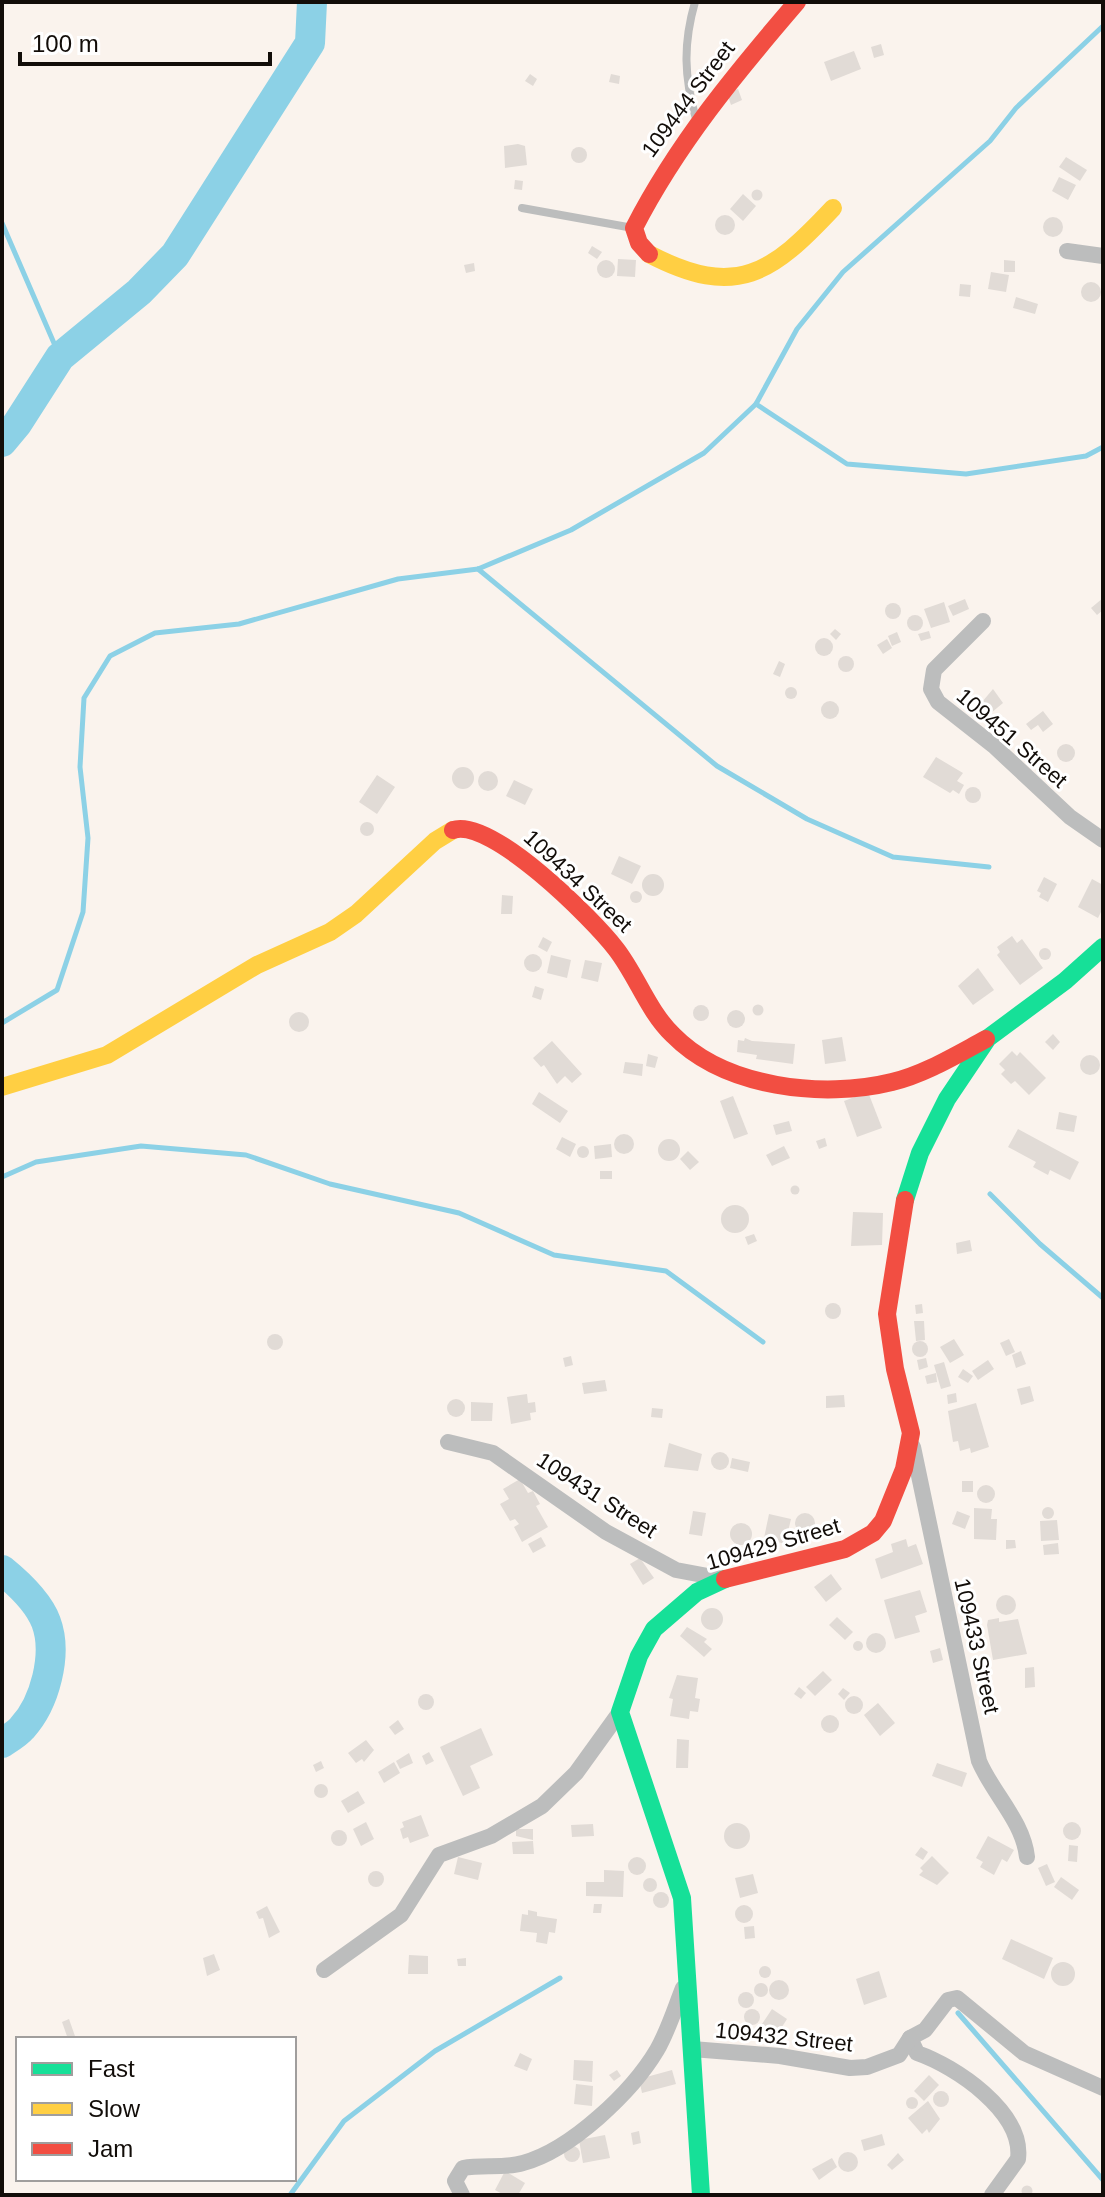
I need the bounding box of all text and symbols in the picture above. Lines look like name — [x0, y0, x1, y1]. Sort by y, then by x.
scale bar — [20, 16, 270, 66]
text: 100 m — [32, 30, 99, 57]
street label: 109444 Street — [636, 36, 740, 162]
street label: 109451 Street — [952, 683, 1072, 793]
street label: 109434 Street — [519, 825, 637, 937]
street label: 109431 Street — [532, 1447, 662, 1543]
street label: 109429 Street — [703, 1513, 843, 1575]
street label: 109433 Street — [949, 1576, 1005, 1716]
street label: 109432 Street — [714, 2017, 854, 2057]
legend — [16, 2037, 296, 2181]
text: Fast — [88, 2055, 135, 2082]
text: Slow — [88, 2095, 141, 2122]
text: Jam — [88, 2135, 133, 2162]

